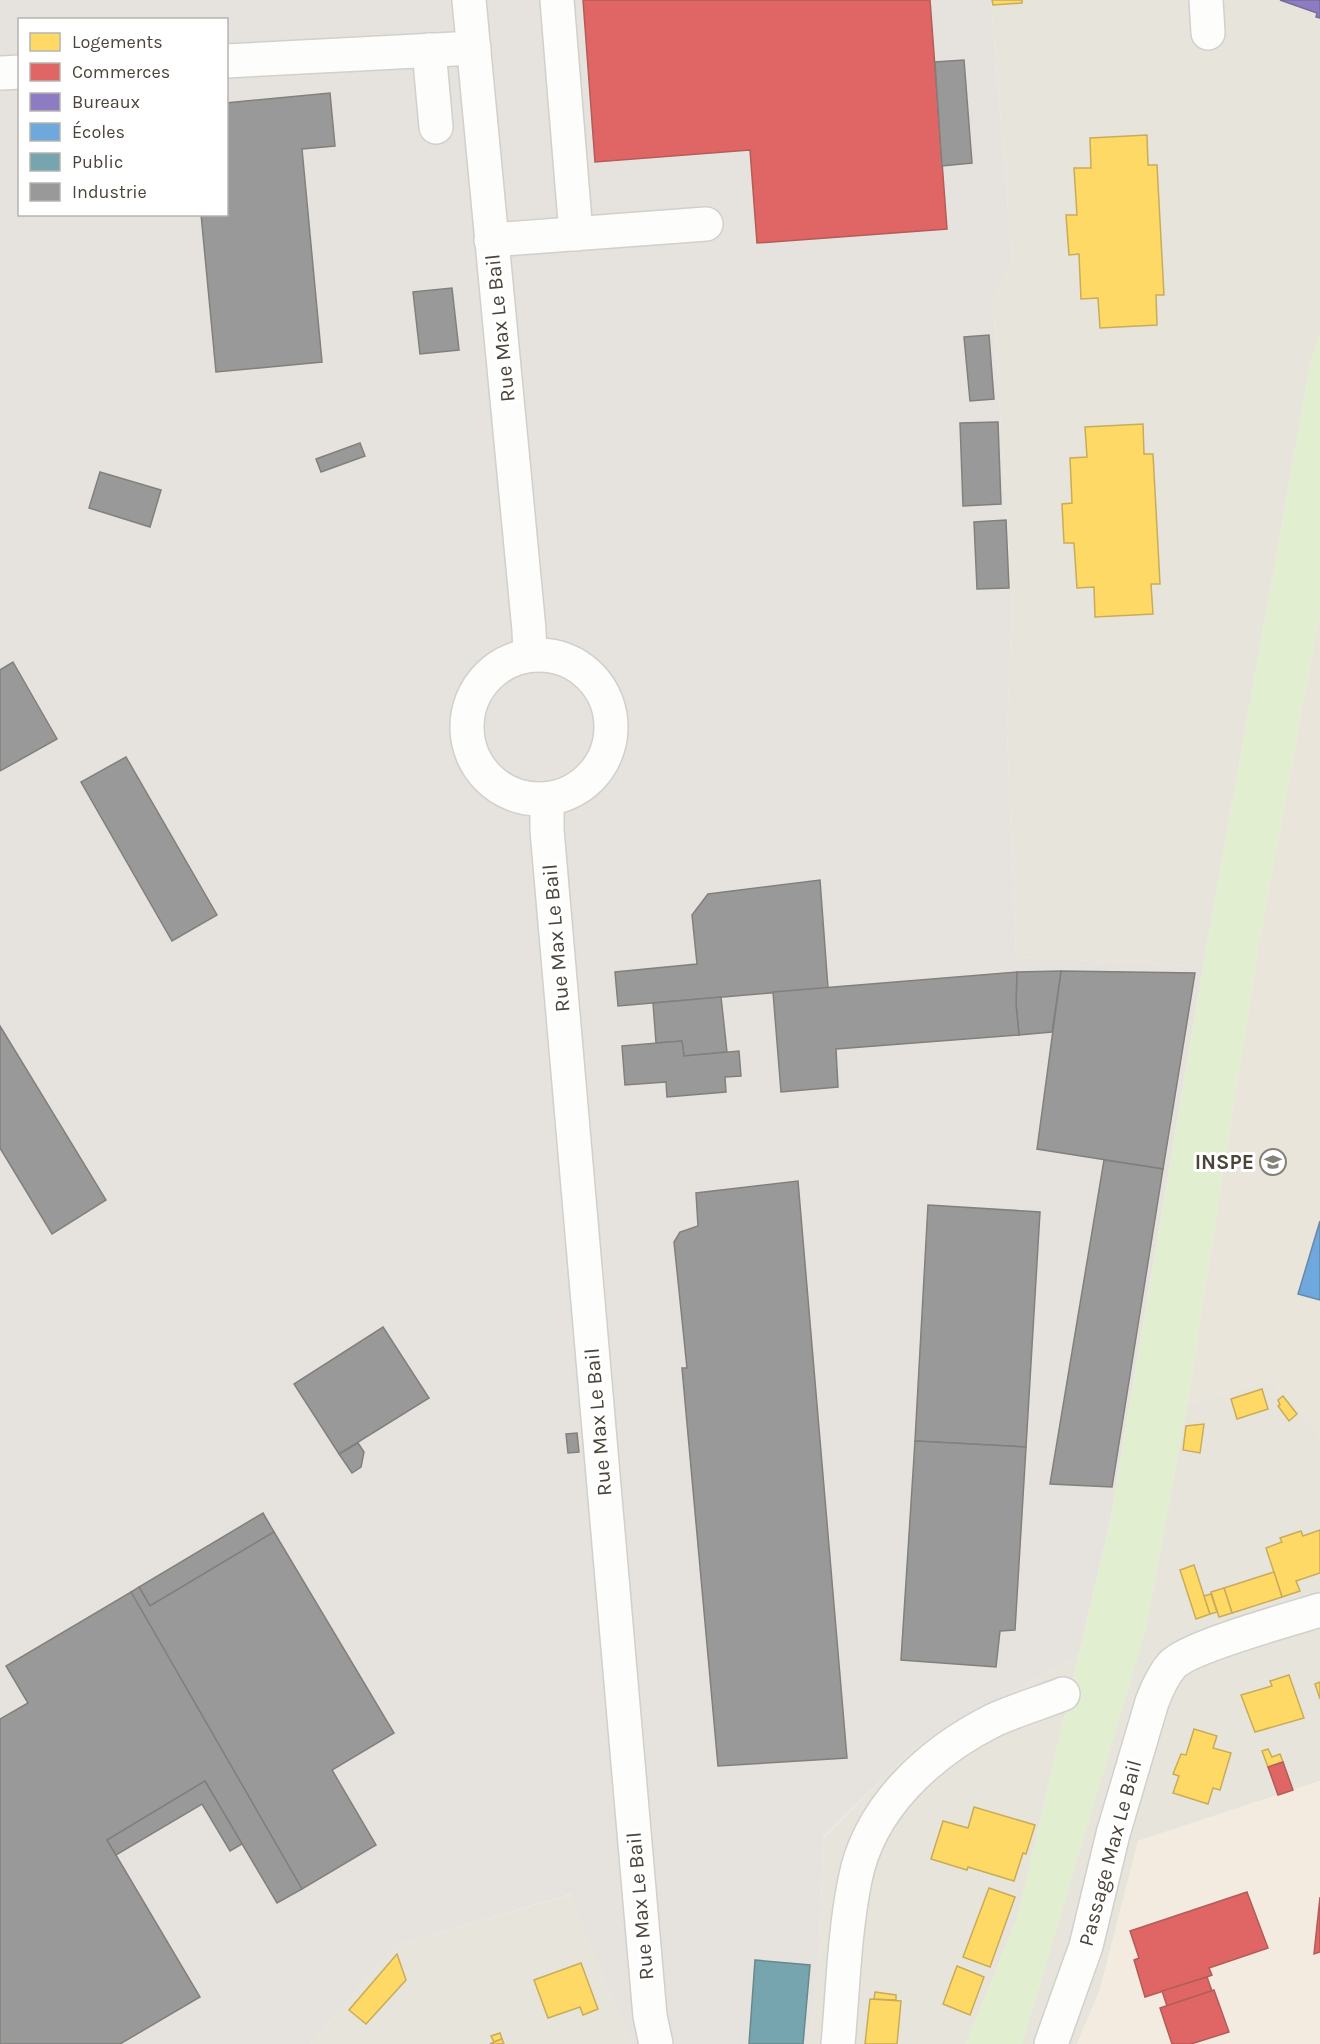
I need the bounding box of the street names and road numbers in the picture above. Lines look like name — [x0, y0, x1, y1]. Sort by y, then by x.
street label: Rue Max Le Bail — [480, 253, 520, 403]
street label: Rue Max Le Bail — [538, 863, 574, 1013]
street label: Rue Max Le Bail — [580, 1347, 616, 1497]
street label: Passage Max Le Bail — [1074, 1757, 1146, 1949]
street label: Rue Max Le Bail — [622, 1831, 658, 1981]

